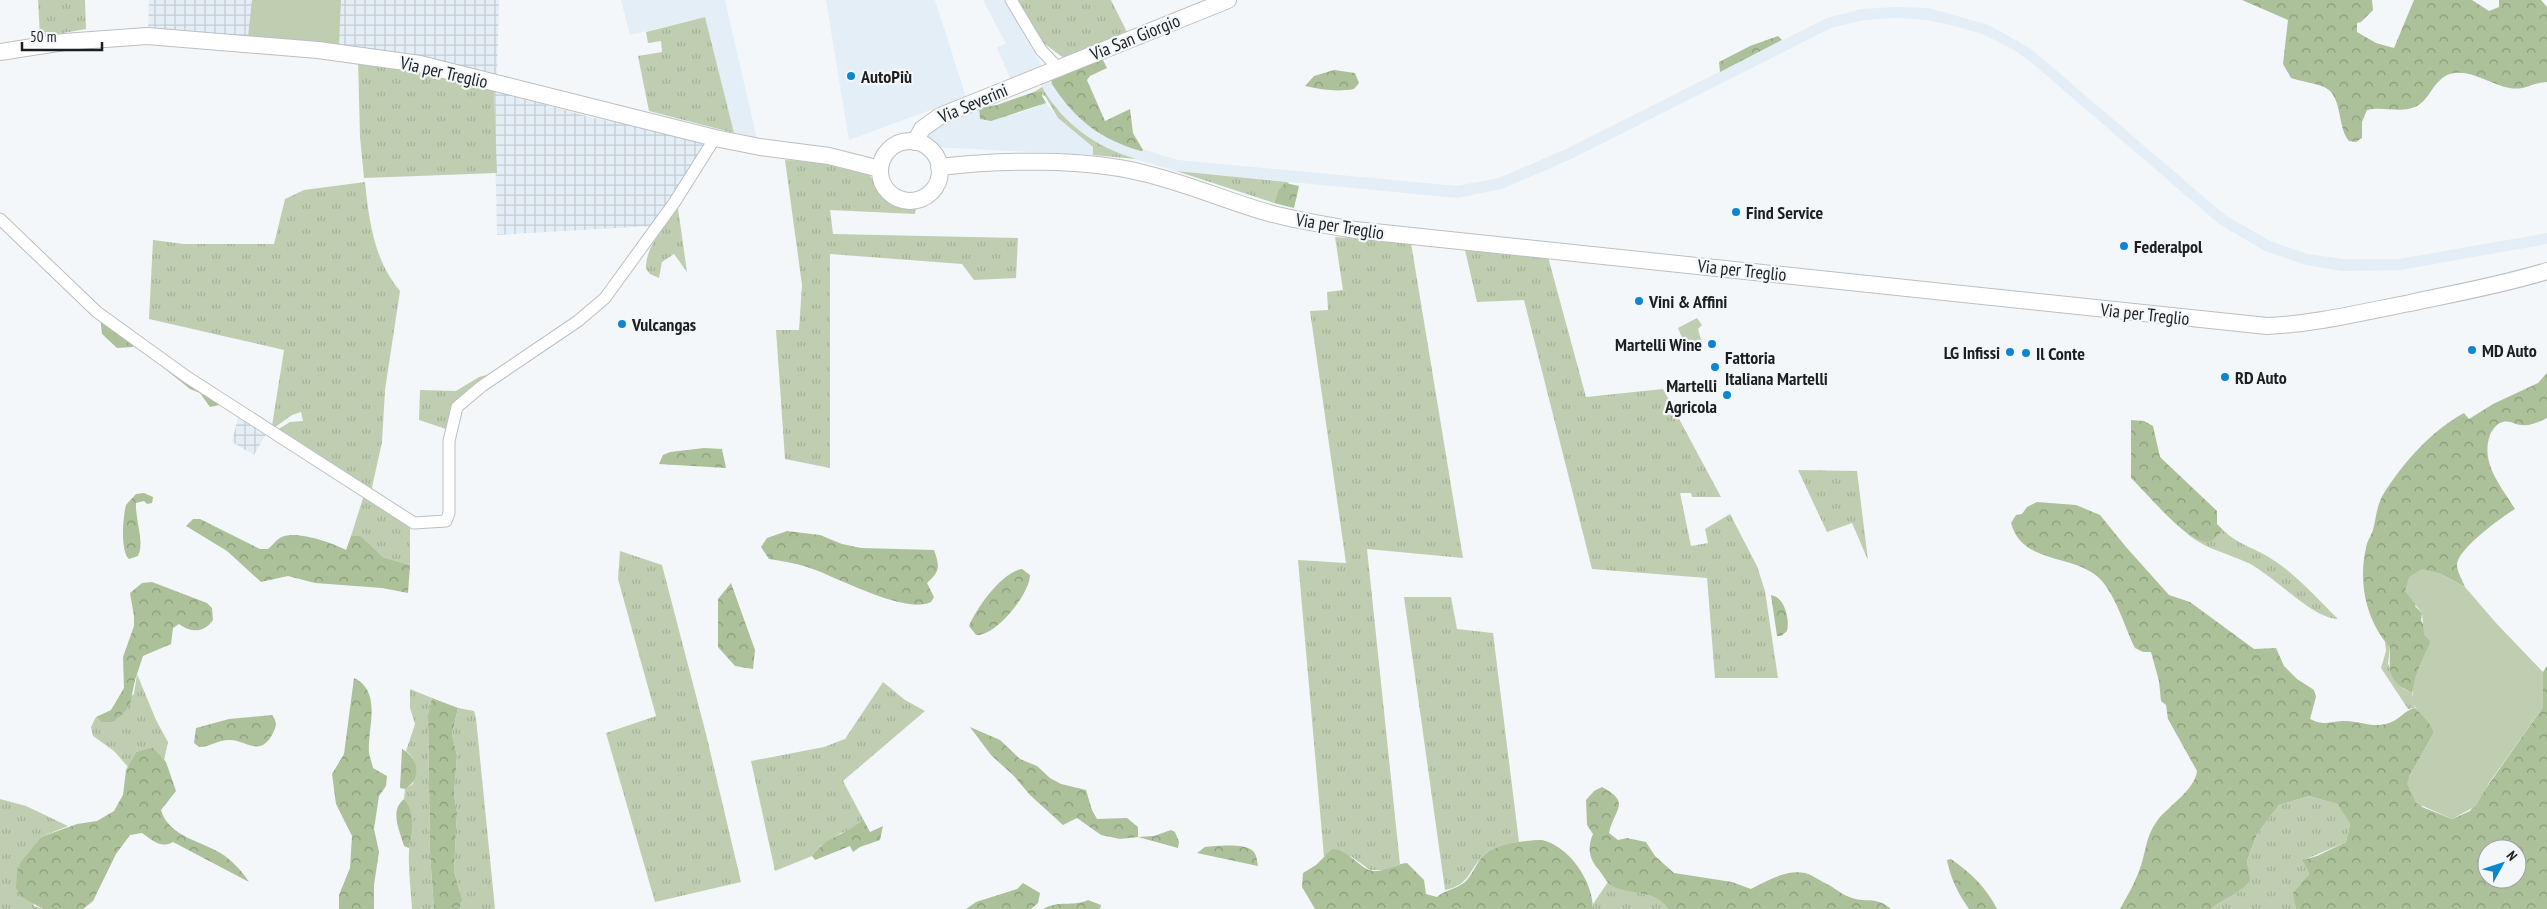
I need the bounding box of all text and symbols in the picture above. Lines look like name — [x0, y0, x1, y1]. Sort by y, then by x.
street label: Via San Giorgio — [1086, 8, 1183, 66]
scale bar — [22, 20, 102, 52]
text: 50 m — [30, 27, 56, 46]
street label: Via per Treglio — [397, 51, 490, 93]
place label: AutoPiù — [860, 65, 912, 88]
marker: AutoPiù — [845, 70, 857, 82]
street label: Via Severini — [934, 78, 1011, 128]
place label: Find Service — [1746, 201, 1824, 224]
marker: Find Service — [1730, 206, 1742, 218]
street label: Via per Treglio — [1293, 208, 1386, 244]
place label: Federalpol — [2134, 235, 2203, 258]
marker: Federalpol — [2118, 240, 2130, 252]
street label: Via per Treglio — [1695, 254, 1788, 286]
place label: Vini & Affini — [1648, 290, 1727, 313]
marker: Vini & Affini — [1633, 295, 1645, 307]
street label: Via per Treglio — [2098, 298, 2191, 330]
place label: Vulcangas — [631, 313, 696, 336]
marker: Vulcangas — [616, 318, 628, 330]
place label: Martelli Wine — [1615, 333, 1702, 356]
marker: Martelli Wine — [1706, 338, 1718, 350]
place label: MD Auto — [2482, 339, 2537, 362]
place label: LG Infissi — [1944, 341, 2000, 364]
place label: Il Conte — [2036, 342, 2085, 365]
marker: MD Auto — [2466, 344, 2478, 356]
place label: Fattoria Italiana Martelli — [1725, 346, 1828, 390]
marker: LG Infissi — [2004, 346, 2016, 358]
marker: Il Conte — [2020, 347, 2032, 359]
marker: Fattoria Italiana Martelli — [1709, 361, 1721, 373]
place label: RD Auto — [2235, 366, 2287, 389]
marker: RD Auto — [2219, 371, 2231, 383]
place label: Martelli Agricola — [1664, 374, 1717, 418]
marker: Martelli Agricola — [1721, 389, 1733, 401]
north arrow — [2477, 839, 2527, 889]
text: N — [2503, 847, 2521, 864]

